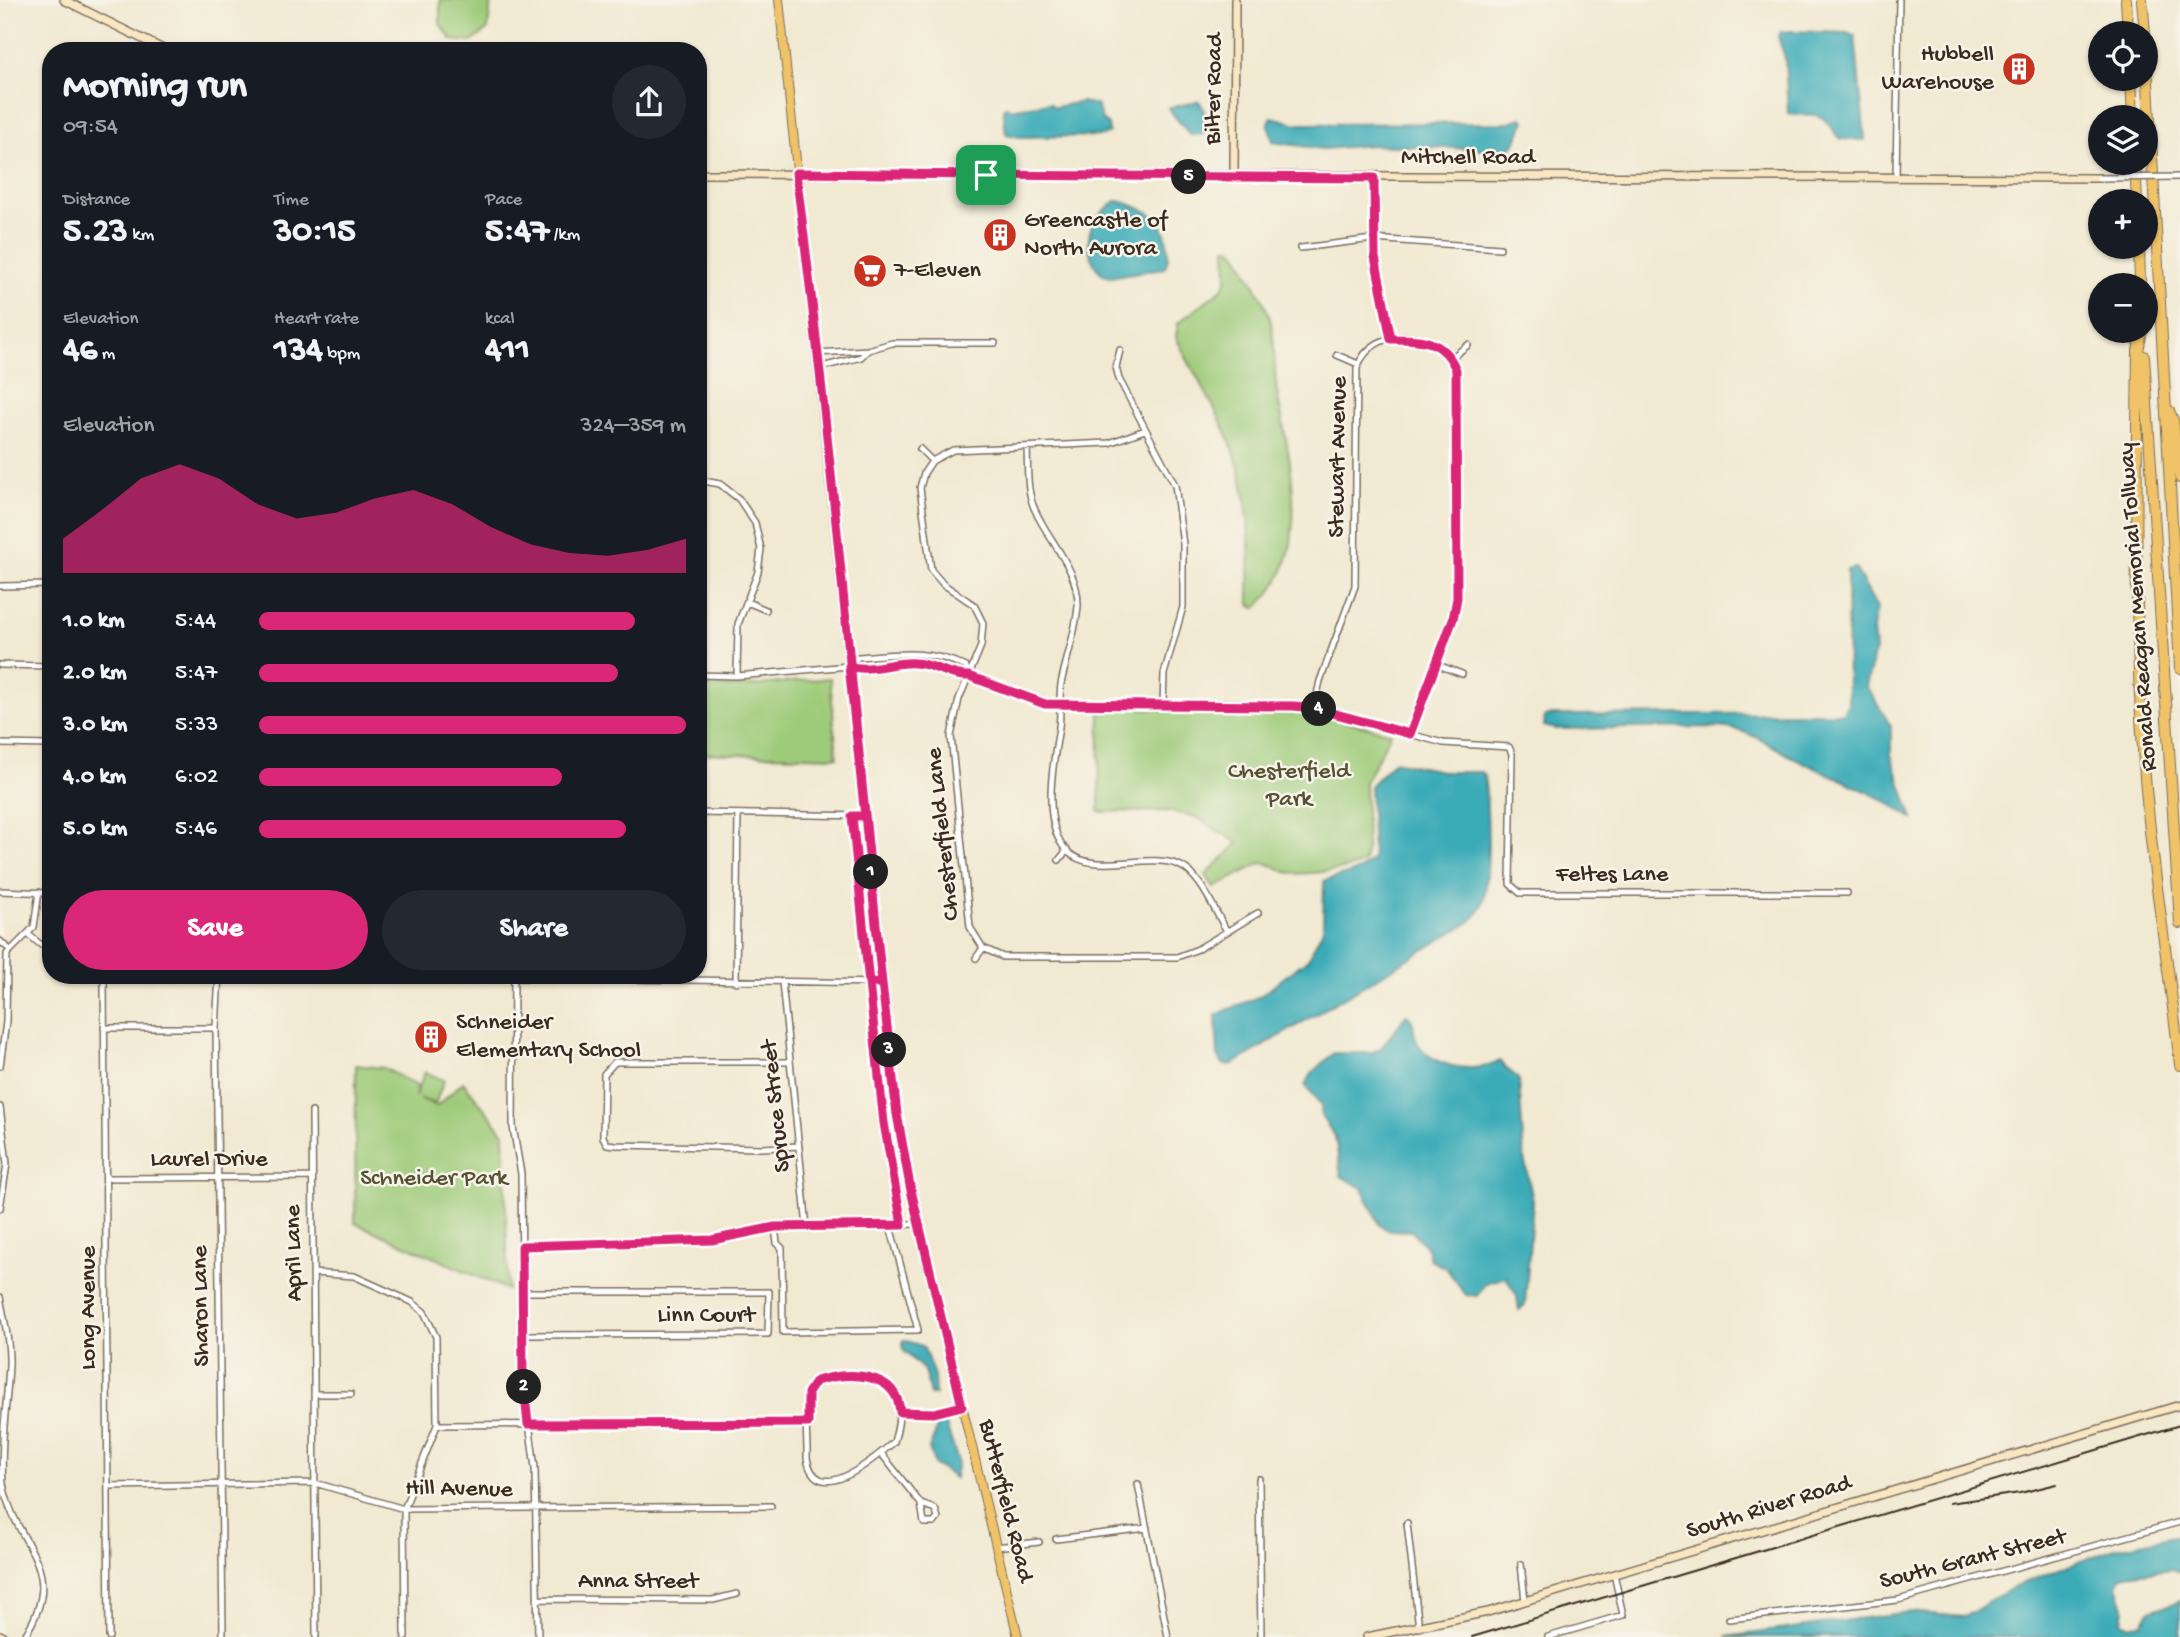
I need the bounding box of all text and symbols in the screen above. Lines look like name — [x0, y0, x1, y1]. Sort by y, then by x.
map controls — [2088, 21, 2158, 343]
button: locate — [2088, 21, 2158, 91]
street label: Bilter Road — [1200, 31, 1231, 146]
place label: Hubbell Warehouse — [1882, 41, 1995, 98]
building icon: Hubbell Warehouse — [2000, 50, 2038, 88]
button: share — [612, 65, 686, 139]
text: Morning run — [63, 66, 247, 110]
button: layers — [2088, 105, 2158, 175]
text: 09:54 — [63, 114, 118, 141]
street label: Mitchell Road — [1401, 144, 1537, 173]
pin — [956, 145, 1016, 205]
icon: arrive — [967, 156, 1005, 194]
pin: 5 — [1172, 160, 1206, 194]
text: 5 — [1184, 165, 1194, 188]
text: Distance — [63, 189, 130, 212]
text: Time — [274, 189, 309, 212]
text: Pace — [485, 189, 522, 212]
button: + — [2088, 189, 2158, 259]
place label: Greencastle of North Aurora — [1024, 207, 1169, 264]
text: 5.23 — [63, 212, 128, 253]
text: 30:15 — [274, 212, 356, 253]
text: 5:47 — [485, 212, 549, 253]
building icon: Greencastle of North Aurora — [981, 216, 1019, 254]
text: km — [128, 224, 154, 247]
text: /km — [549, 224, 580, 247]
supermarket icon: 7-Eleven — [851, 252, 889, 290]
place label: 7-Eleven — [893, 257, 982, 286]
button: − — [2088, 273, 2158, 343]
text: Elevation — [63, 308, 139, 331]
text: Heart rate — [274, 308, 359, 331]
text: kcal — [485, 308, 515, 331]
text: 46 — [63, 331, 97, 372]
text: 134 — [274, 331, 323, 372]
text: 411 — [485, 331, 530, 372]
text: m — [97, 343, 115, 366]
text: bpm — [323, 343, 360, 366]
street label: Stewart Avenue — [1323, 375, 1355, 538]
text: Elevation — [63, 413, 154, 440]
text: 324–359 m — [580, 413, 686, 440]
street label: Ronald Reagan Memorial Tollway — [2113, 441, 2165, 772]
text: 1.0 km — [63, 608, 125, 635]
text: 5:44 — [175, 608, 216, 635]
text: 2.0 km — [63, 660, 127, 687]
text: 5:47 — [175, 660, 217, 687]
pin: 4 — [1302, 692, 1336, 726]
text: 4 — [1314, 697, 1323, 720]
text: 3.0 km — [63, 712, 127, 739]
text: 5:33 — [175, 712, 218, 739]
street label: Chesterfield Lane — [920, 746, 967, 922]
park label: Chesterfield Park — [1228, 758, 1352, 815]
text: 4.0 km — [63, 764, 126, 791]
text: 6:02 — [175, 764, 218, 791]
text: 5.0 km — [63, 816, 127, 843]
text: 5:46 — [175, 816, 217, 843]
pin: 1 — [854, 854, 888, 890]
text: 1 — [867, 860, 874, 883]
street label: Feltes Lane — [1555, 861, 1669, 890]
button: Save — [63, 890, 368, 970]
button: Share — [382, 890, 686, 970]
place label: Schneider Elementary School — [456, 1009, 641, 1066]
building icon: Schneider Elementary School — [412, 1018, 450, 1056]
pin: 3 — [872, 1032, 906, 1068]
street label: Spruce Street — [755, 1036, 798, 1174]
text: 3 — [884, 1038, 893, 1061]
street label: Laurel Drive — [150, 1146, 268, 1175]
park label: Schneider Park — [360, 1165, 510, 1194]
street label: April Lane — [280, 1204, 310, 1302]
street label: Long Avenue — [75, 1245, 104, 1370]
street label: Sharon Lane — [186, 1245, 218, 1367]
street label: Linn Court — [657, 1302, 757, 1331]
pin: 2 — [506, 1370, 542, 1404]
text: 2 — [519, 1375, 528, 1398]
street label: Butterfield Road — [971, 1416, 1040, 1587]
street label: South River Road — [1683, 1469, 1857, 1547]
street label: Hill Avenue — [405, 1475, 514, 1505]
street label: South Grant Street — [1877, 1522, 2071, 1597]
street label: Anna Street — [578, 1568, 700, 1597]

